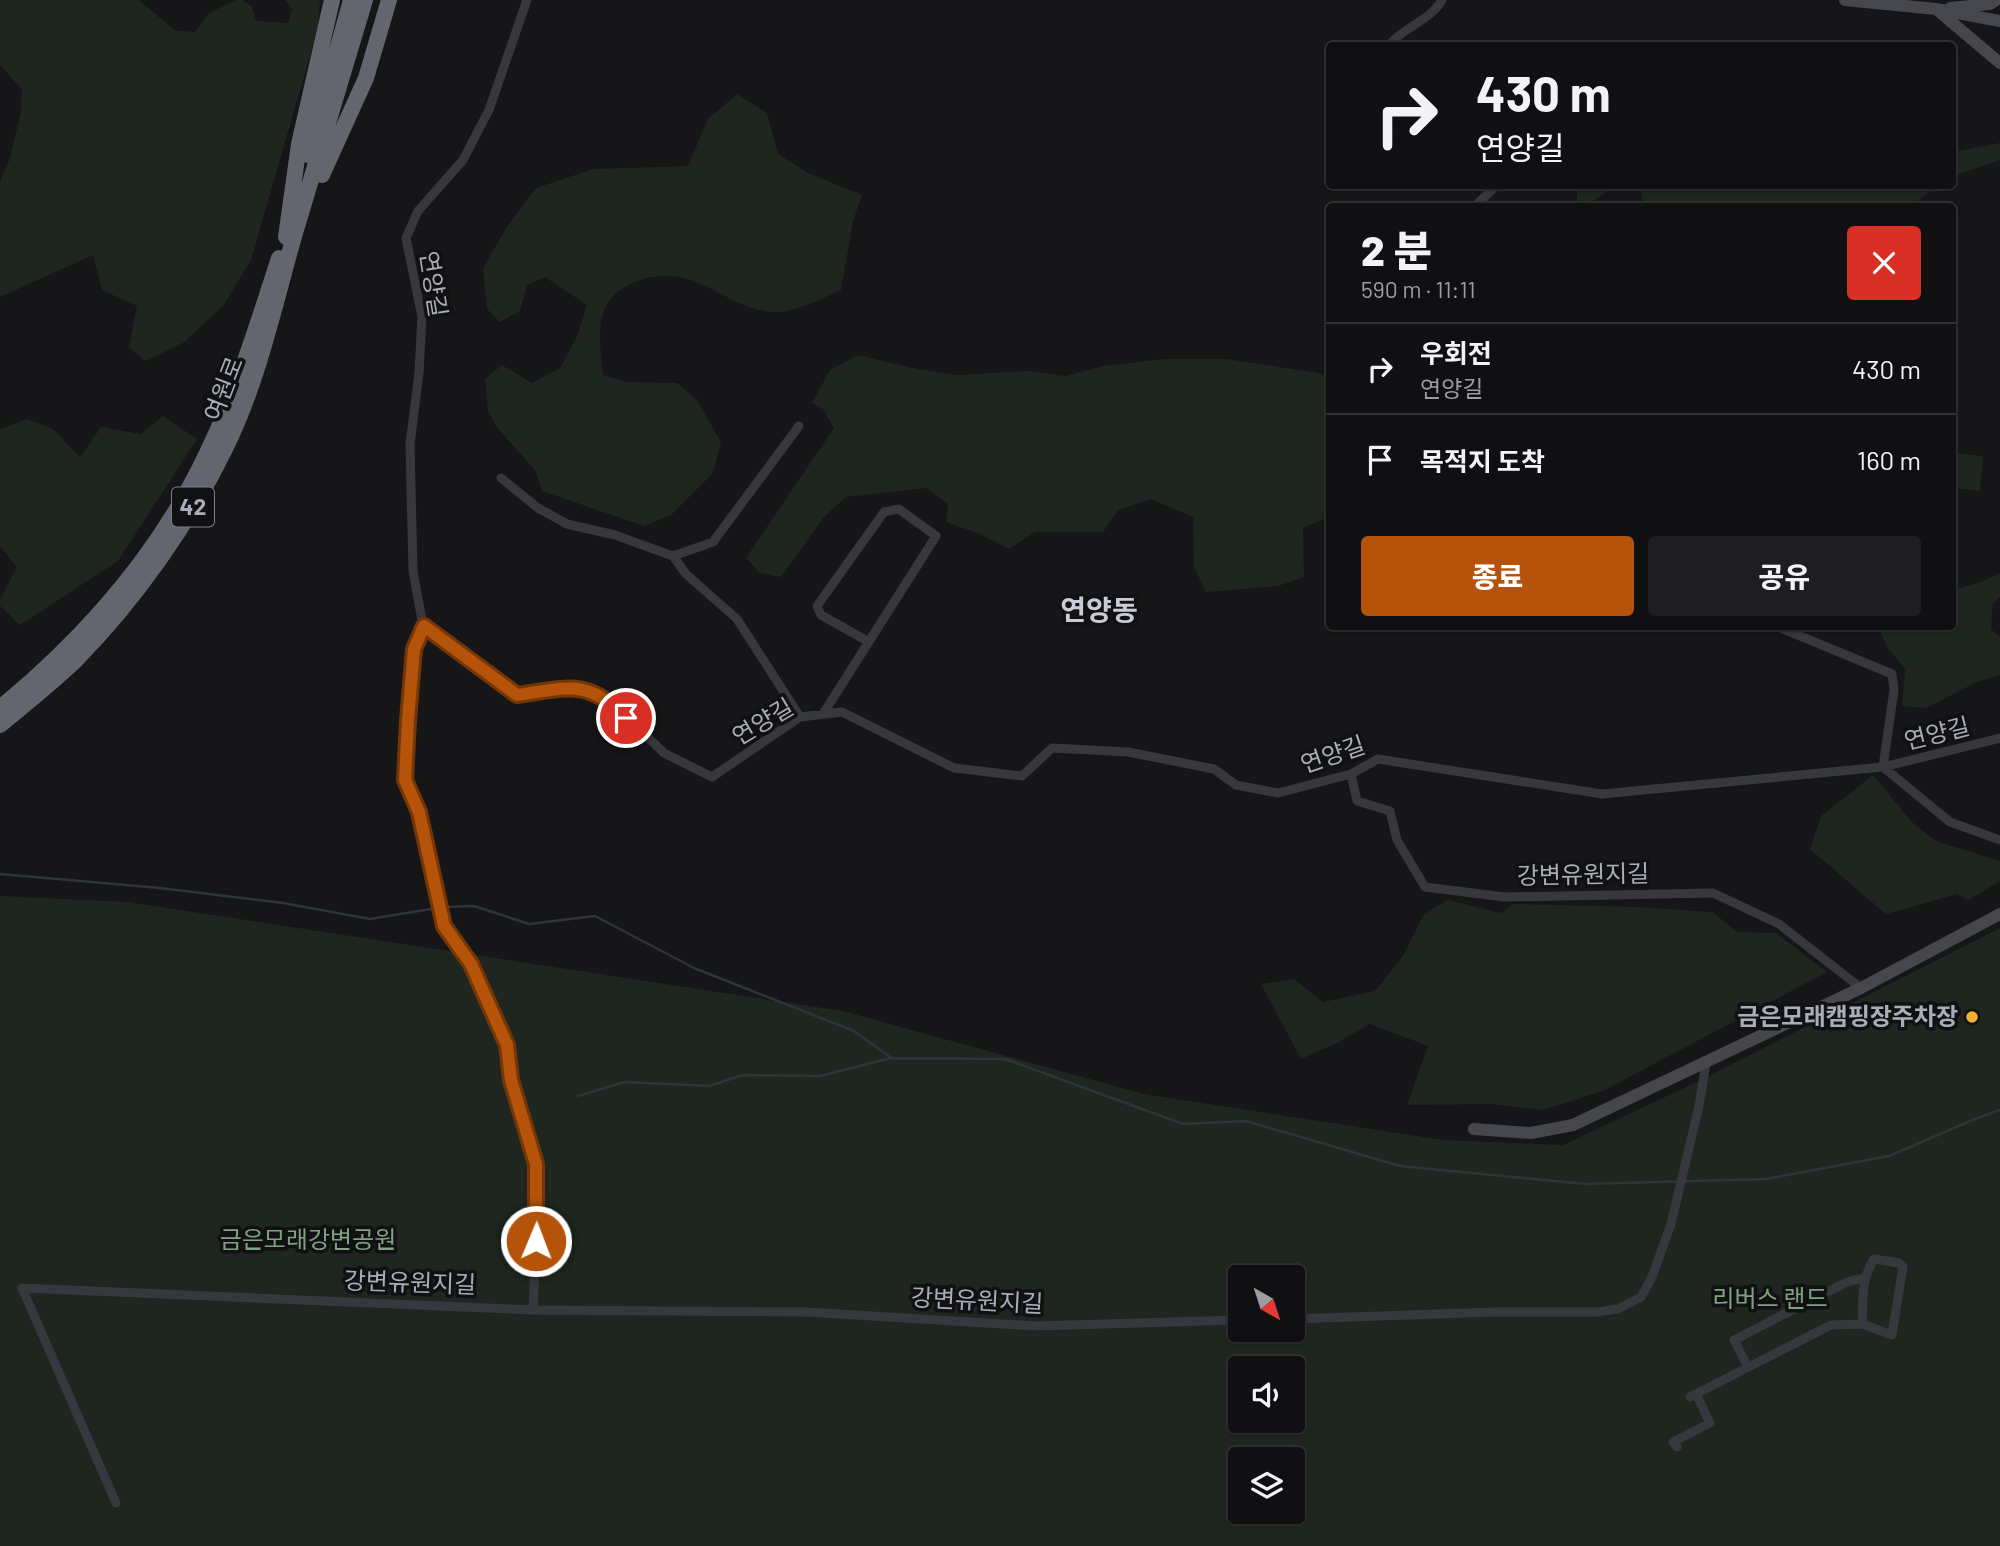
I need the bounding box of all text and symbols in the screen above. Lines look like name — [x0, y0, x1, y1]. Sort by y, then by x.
text: 430 m — [1476, 63, 1611, 122]
icon: right — [1361, 70, 1452, 161]
text: 연양길 — [1476, 128, 1564, 166]
text: 2 분 — [1361, 224, 1432, 274]
button: close — [1847, 226, 1921, 300]
street label: 연양길 — [415, 249, 454, 319]
text: 590 m · 11:11 — [1361, 275, 1476, 303]
text: 우회전 — [1420, 337, 1492, 368]
icon: right — [1361, 350, 1399, 388]
street label: 여원로 — [197, 352, 248, 425]
text: 430 m — [1852, 353, 1921, 384]
text: 연양길 — [1420, 374, 1483, 402]
icon: arrive — [1361, 441, 1399, 479]
text: 160 m — [1857, 444, 1921, 475]
text: 목적지 도착 — [1420, 445, 1545, 476]
road number: 42 — [172, 488, 214, 526]
button: 종료 — [1361, 536, 1634, 616]
button: 공유 — [1648, 536, 1921, 616]
district label: 연양동 — [1060, 592, 1138, 626]
pin — [596, 688, 656, 748]
street label: 연양길 — [726, 691, 798, 750]
icon: arrive — [607, 699, 645, 737]
street label: 연양길 — [1901, 710, 1972, 755]
street label: 연양길 — [1296, 729, 1369, 778]
street label: 강변유원지길 — [1516, 858, 1649, 889]
place label: 금은모래캠핑장주차장 — [1737, 1001, 1958, 1030]
marker: 금은모래캠핑장주차장 — [1964, 1009, 1980, 1025]
position arrow — [499, 1204, 573, 1278]
park label: 금은모래강변공원 — [220, 1224, 396, 1253]
street label: 강변유원지길 — [343, 1265, 477, 1298]
north arrow — [1228, 1265, 1306, 1342]
map controls — [1228, 1265, 1305, 1524]
street label: 강변유원지길 — [910, 1282, 1044, 1317]
park label: 리버스 랜드 — [1712, 1283, 1828, 1312]
button: sound — [1228, 1356, 1305, 1433]
button: layers — [1228, 1447, 1305, 1524]

